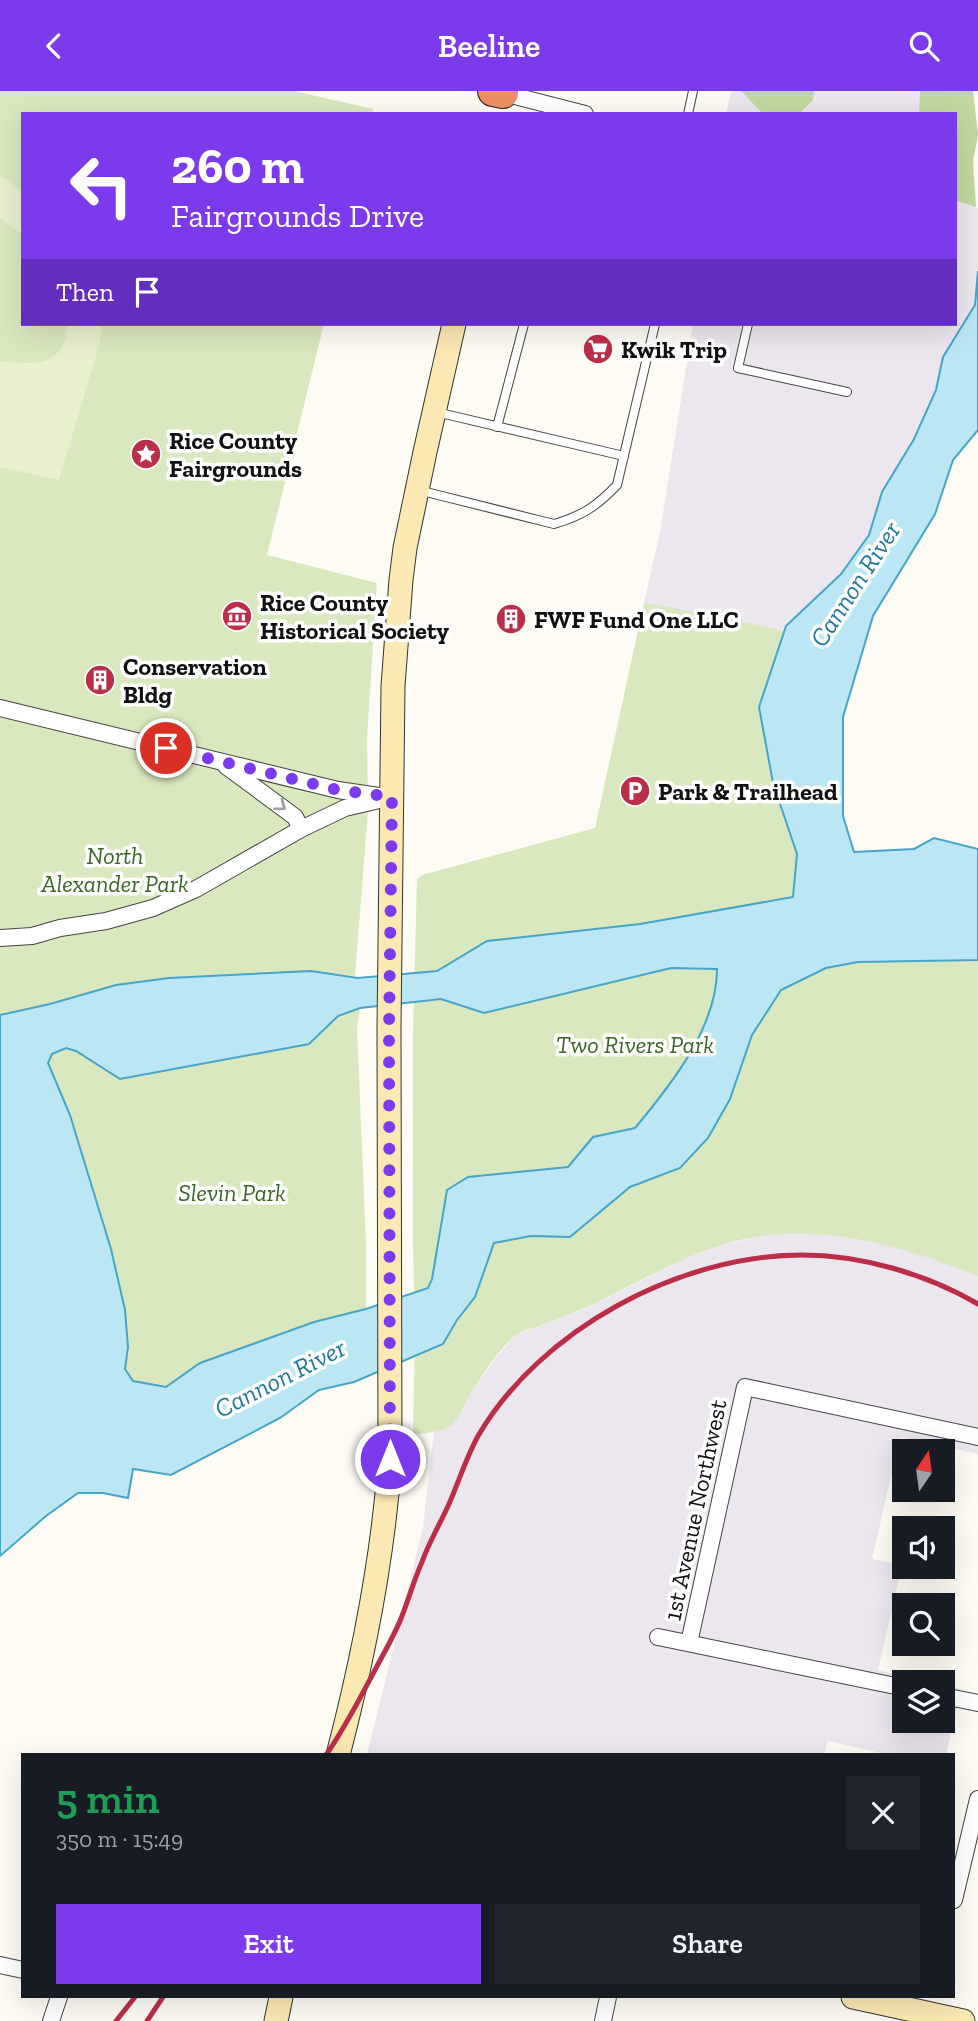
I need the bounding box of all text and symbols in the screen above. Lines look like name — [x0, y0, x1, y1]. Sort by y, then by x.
icon: back — [35, 27, 73, 65]
text: Beeline — [438, 27, 540, 65]
icon: search — [905, 27, 943, 65]
text: 260 m — [171, 137, 304, 196]
icon: left — [56, 140, 147, 231]
text: Fairgrounds Drive — [171, 197, 424, 235]
icon: arrive — [128, 273, 166, 311]
text: Then — [56, 276, 114, 308]
supermarket icon: Kwik Trip — [581, 332, 615, 366]
place label: Kwik Trip — [621, 335, 727, 364]
place label: Rice County Fairgrounds — [169, 426, 302, 483]
place icon: Rice County Fairgrounds — [129, 437, 163, 471]
water label: Cannon River — [803, 515, 907, 653]
place label: Rice County Historical Society — [260, 588, 449, 645]
museum icon: Rice County Historical Society — [220, 599, 254, 633]
building icon: FWF Fund One LLC — [494, 602, 528, 636]
place label: FWF Fund One LLC — [534, 605, 739, 634]
place label: Conservation Bldg — [123, 652, 267, 709]
building icon: Conservation Bldg — [83, 663, 117, 697]
pin — [136, 718, 196, 778]
icon: arrive — [147, 729, 185, 767]
parking icon: Park & Trailhead — [618, 774, 652, 808]
place label: Park & Trailhead — [658, 777, 838, 806]
one-way arrow — [273, 798, 285, 810]
park label: North Alexander Park — [40, 841, 189, 898]
park label: Two Rivers Park — [556, 1030, 714, 1059]
park label: Slevin Park — [178, 1178, 286, 1207]
water label: Cannon River — [209, 1331, 351, 1425]
street label: 1st Avenue Northwest — [657, 1397, 733, 1623]
position arrow — [353, 1422, 427, 1496]
north arrow — [892, 1439, 956, 1501]
map controls — [892, 1439, 955, 1733]
button: sound — [892, 1516, 955, 1579]
button: search — [892, 1593, 955, 1656]
button: layers — [892, 1670, 955, 1733]
text: 5 min — [56, 1773, 160, 1824]
button: close — [846, 1776, 920, 1850]
text: 350 m · 15:49 — [56, 1825, 183, 1853]
button: Exit — [56, 1904, 481, 1984]
button: Share — [495, 1904, 920, 1984]

